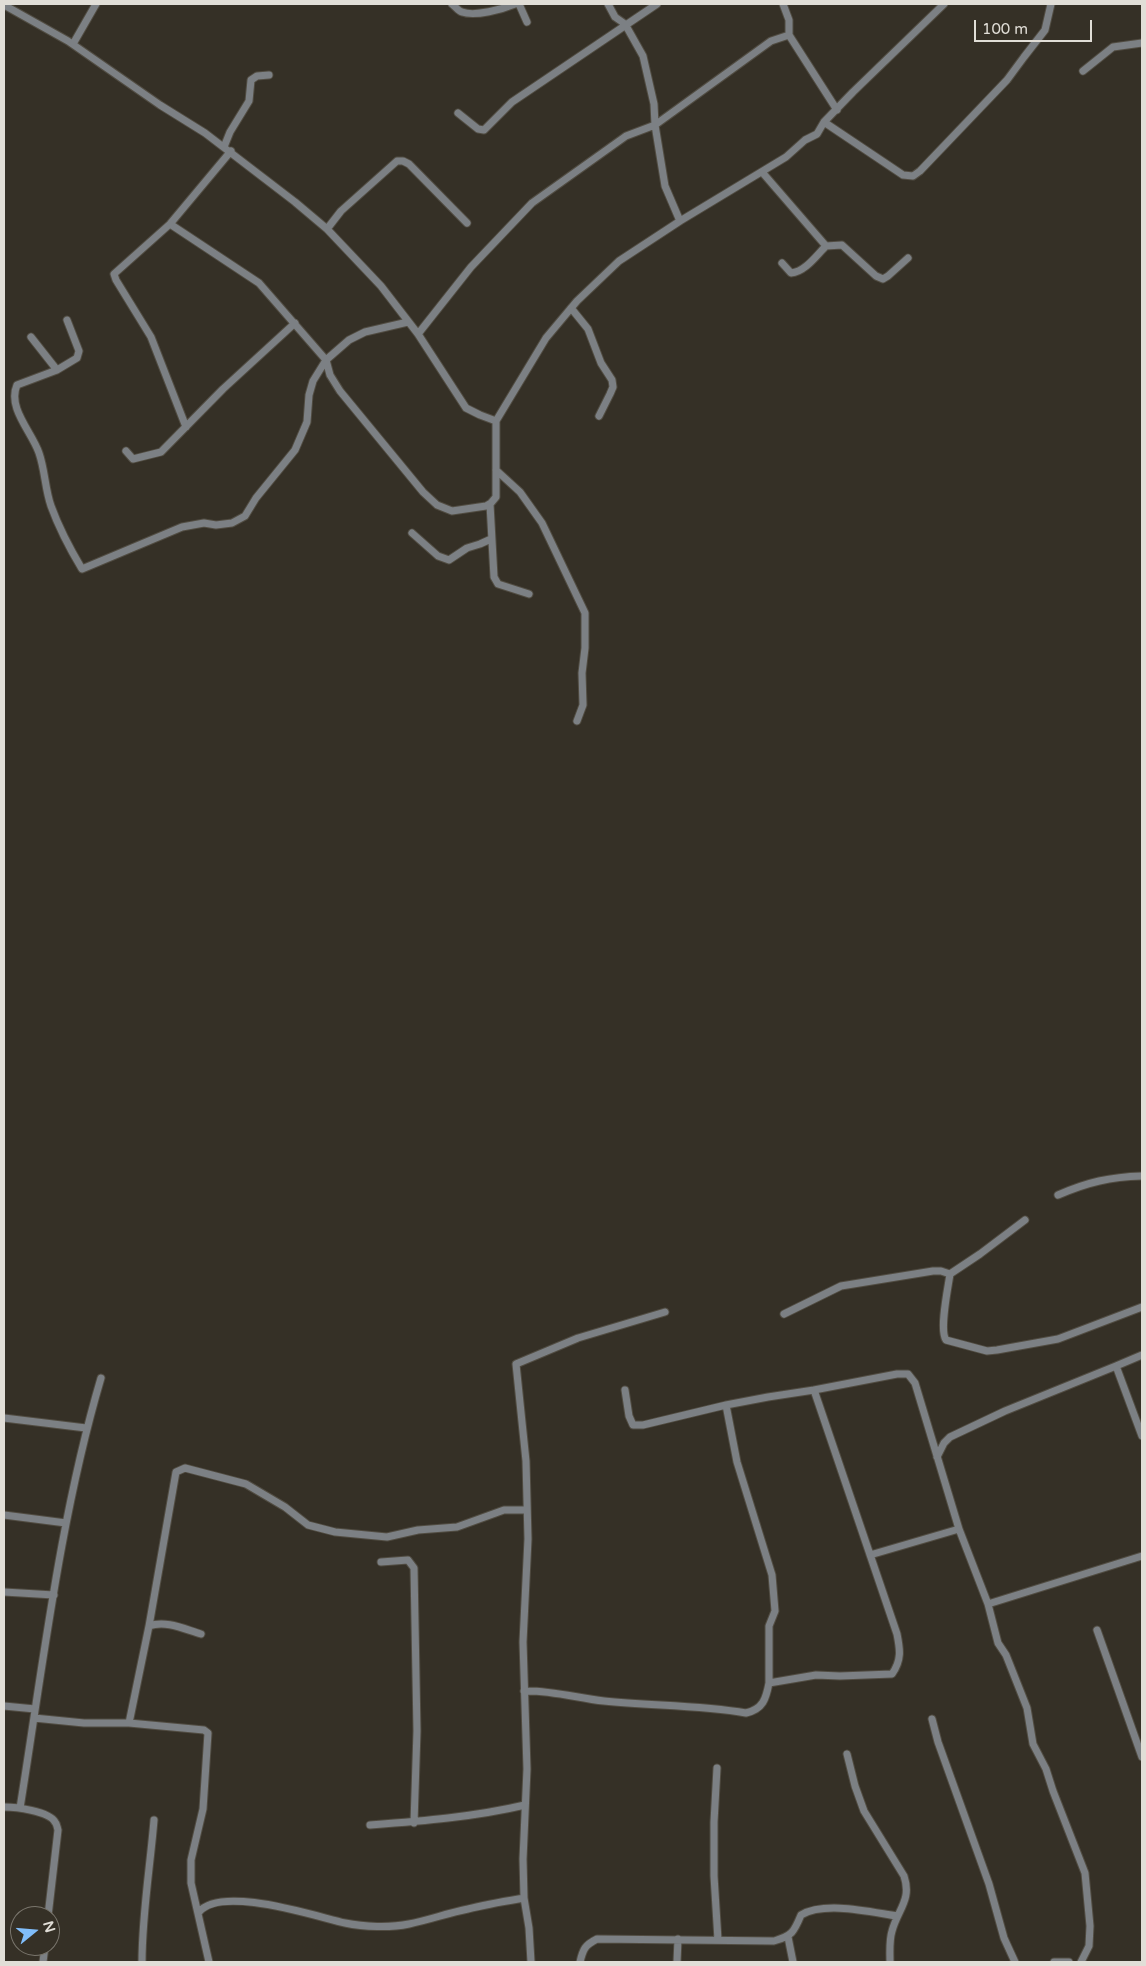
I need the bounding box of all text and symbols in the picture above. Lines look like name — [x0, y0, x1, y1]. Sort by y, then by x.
scale bar — [976, 10, 1094, 42]
text: 100 m — [982, 20, 1028, 38]
north arrow — [10, 1906, 60, 1956]
text: N — [39, 1919, 59, 1935]

